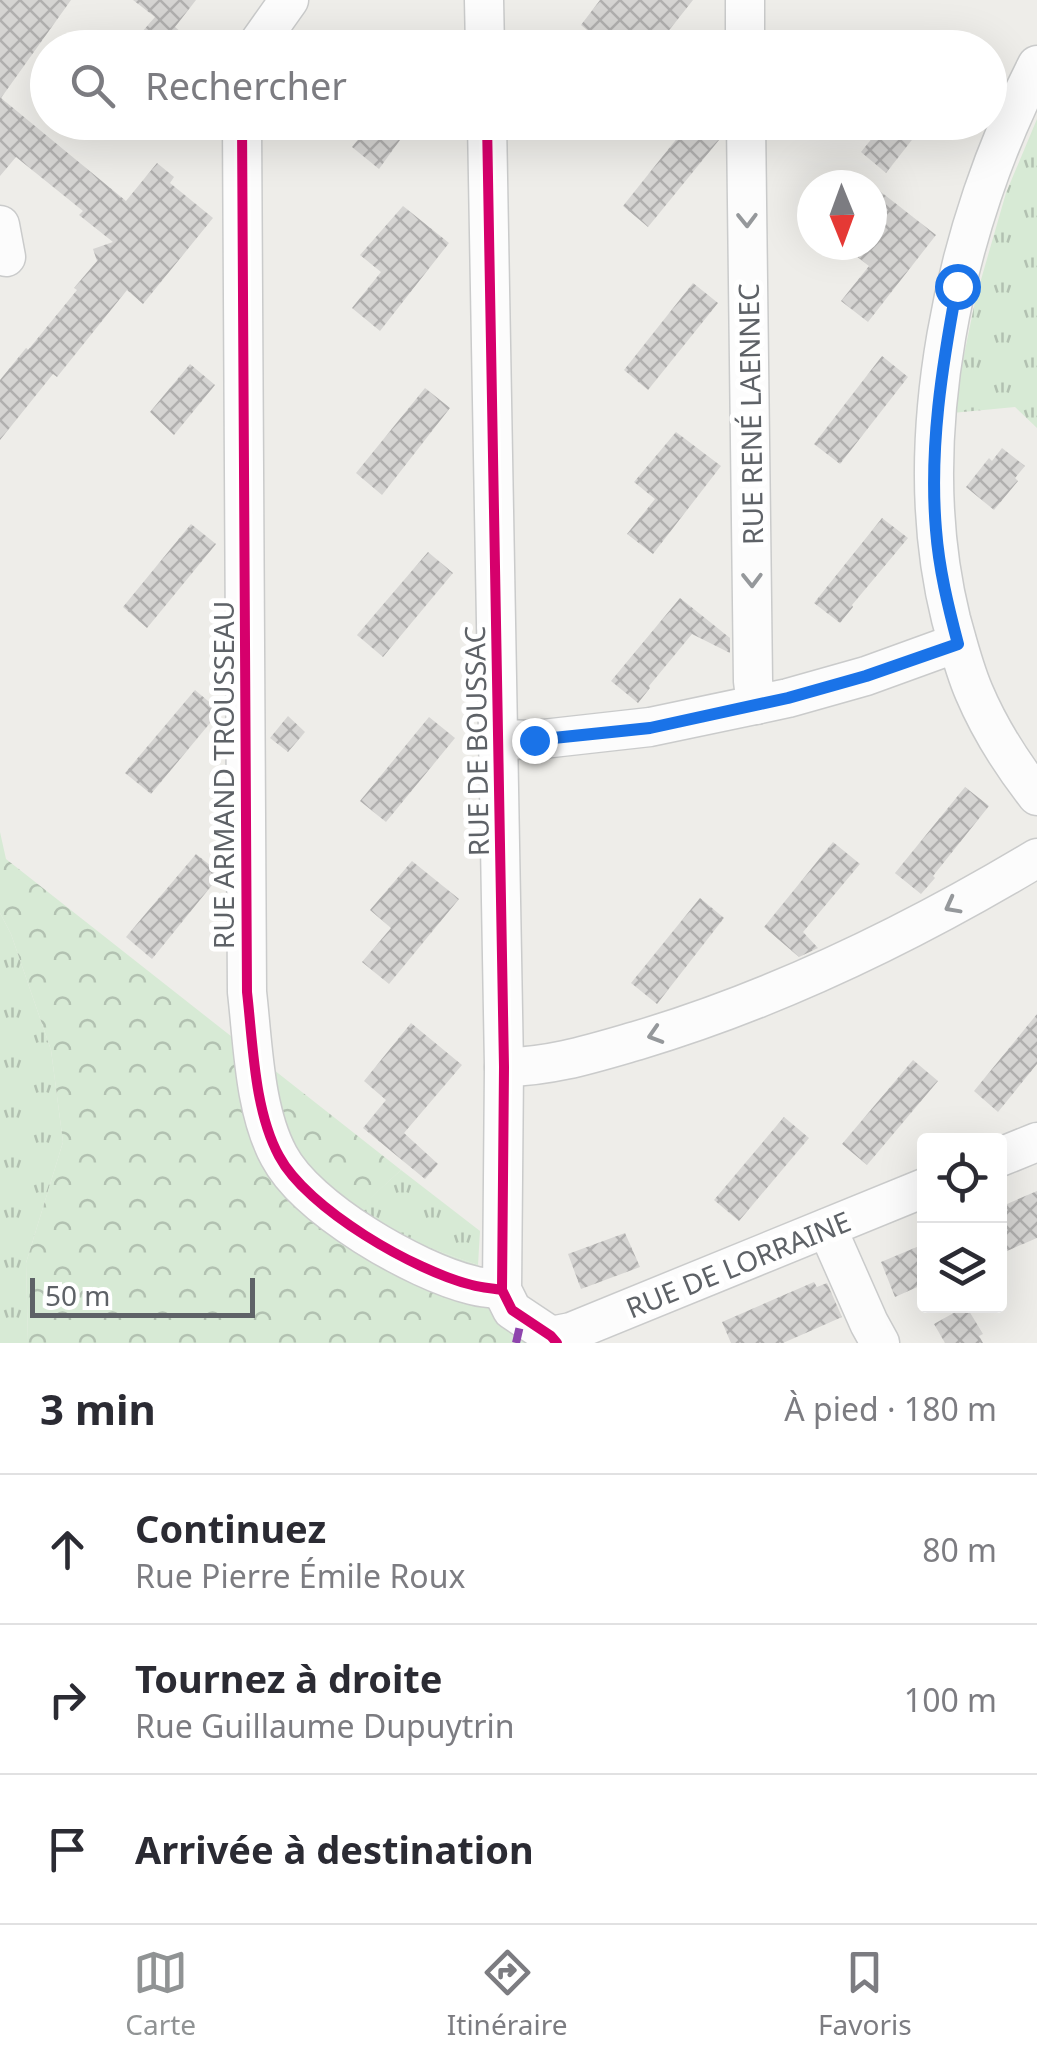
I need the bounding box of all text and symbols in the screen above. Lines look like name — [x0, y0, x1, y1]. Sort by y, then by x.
search box — [30, 30, 1007, 140]
icon: search — [65, 58, 120, 113]
text: Rechercher — [145, 59, 347, 111]
north arrow — [797, 170, 887, 260]
one-way arrow — [737, 212, 758, 228]
route start — [935, 264, 981, 310]
street label: RUE RENÉ LAENNEC — [729, 283, 771, 545]
one-way arrow — [741, 572, 762, 588]
street label: RUE ARMAND TROUSSEAU — [204, 601, 242, 949]
street label: RUE DE BOUSSAC — [455, 626, 497, 856]
route end — [512, 718, 558, 764]
one-way arrow — [944, 894, 963, 913]
one-way arrow — [647, 1023, 664, 1044]
map controls — [917, 1133, 1007, 1313]
button: locate — [917, 1133, 1007, 1223]
street label: RUE DE LORRAINE — [620, 1202, 856, 1326]
button: layers — [917, 1223, 1007, 1313]
scale bar — [30, 1273, 255, 1318]
text: 50 m — [45, 1276, 111, 1314]
text: 3 min — [40, 1380, 156, 1437]
text: À pied · 180 m — [784, 1387, 997, 1430]
text: Continuez — [135, 1502, 326, 1554]
icon: ahead — [40, 1522, 95, 1577]
text: 80 m — [922, 1528, 997, 1571]
text: Rue Pierre Émile Roux — [135, 1554, 465, 1597]
text: Tournez à droite — [135, 1652, 443, 1704]
icon: right — [40, 1672, 95, 1727]
text: 100 m — [904, 1678, 997, 1721]
text: Rue Guillaume Dupuytrin — [135, 1704, 515, 1747]
icon: arrive — [40, 1822, 95, 1877]
text: Arrivée à destination — [135, 1823, 534, 1875]
tab: Carte — [125, 1945, 196, 2043]
tab: Itinéraire — [447, 1945, 567, 2043]
tab: Favoris — [818, 1945, 912, 2043]

